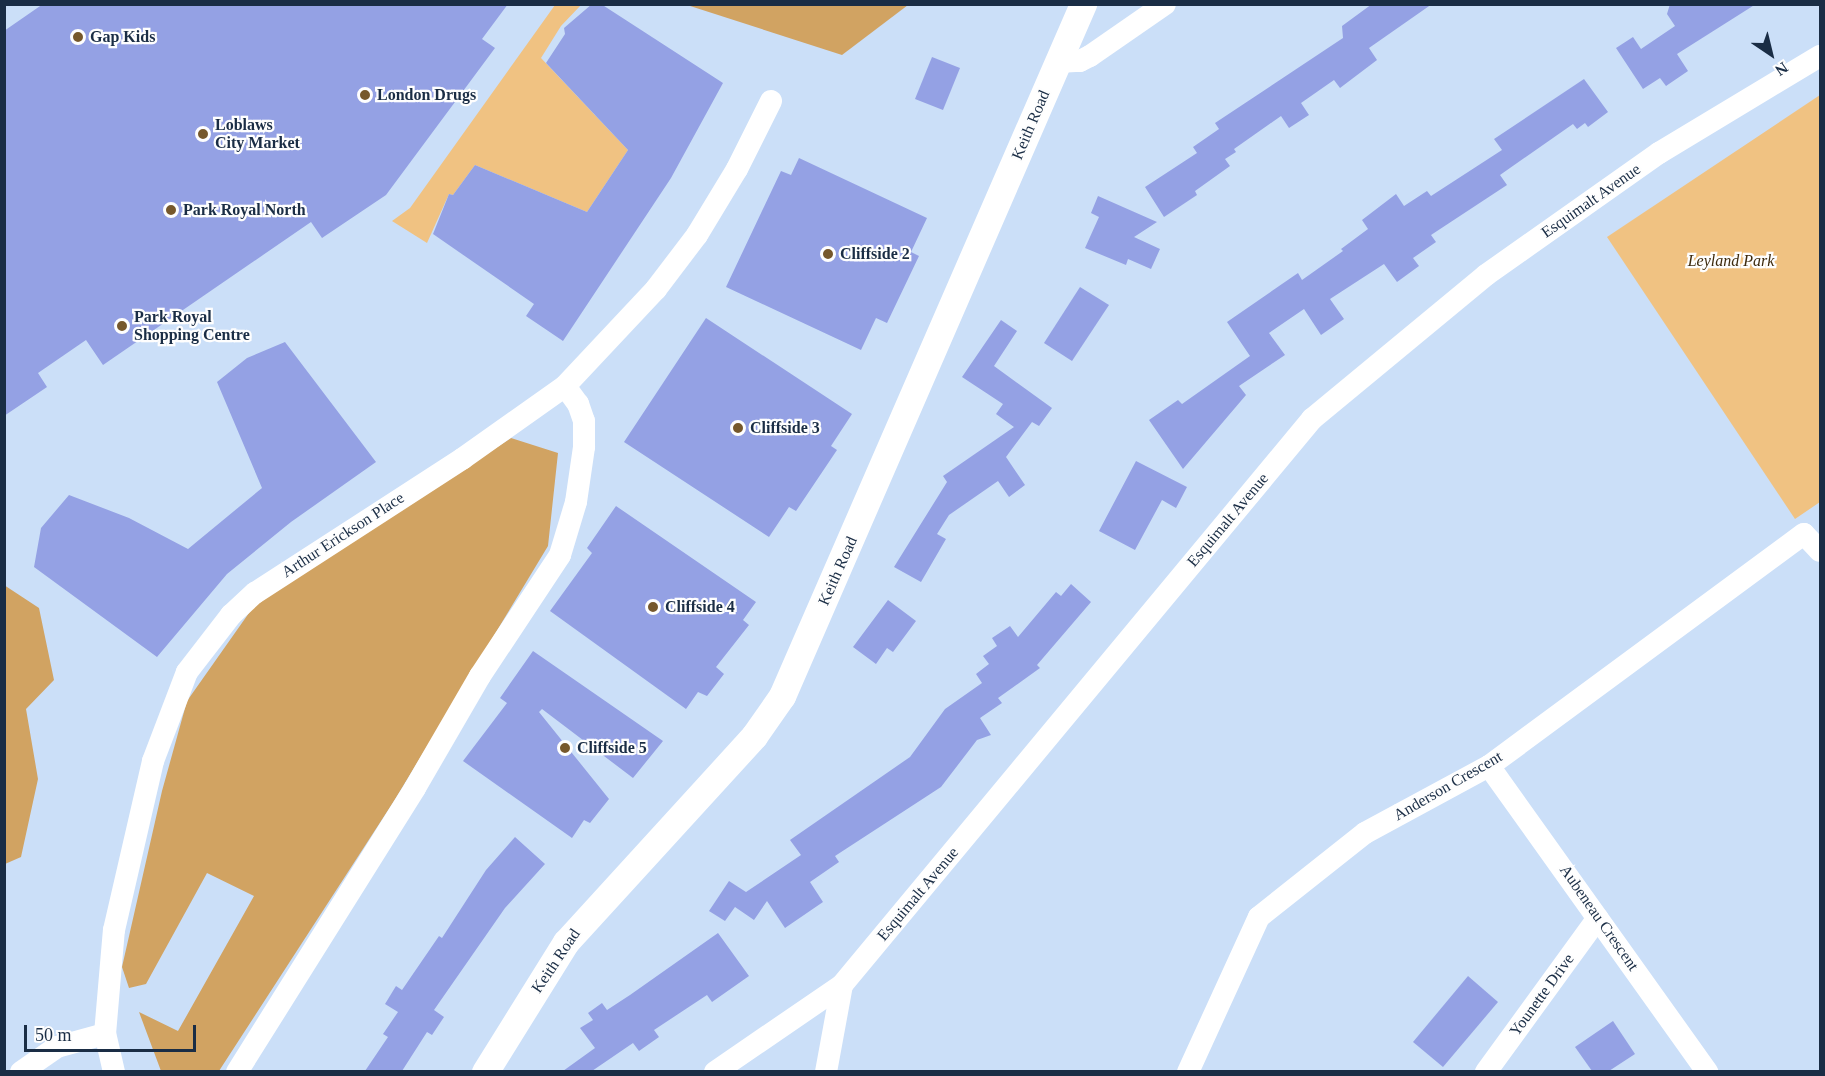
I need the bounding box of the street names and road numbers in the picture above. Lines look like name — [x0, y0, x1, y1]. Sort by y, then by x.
street label: Keith Road — [1008, 88, 1054, 162]
street label: Esquimalt Avenue — [1537, 159, 1645, 243]
street label: Esquimalt Avenue — [1183, 469, 1273, 571]
street label: Arthur Erickson Place — [278, 488, 408, 582]
street label: Keith Road — [814, 534, 862, 608]
street label: Anderson Crescent — [1390, 747, 1506, 825]
street label: Esquimalt Avenue — [873, 843, 963, 945]
street label: Aubeneau Crescent — [1555, 861, 1643, 975]
street label: Keith Road — [528, 925, 584, 997]
street label: Younette Drive — [1506, 950, 1578, 1040]

